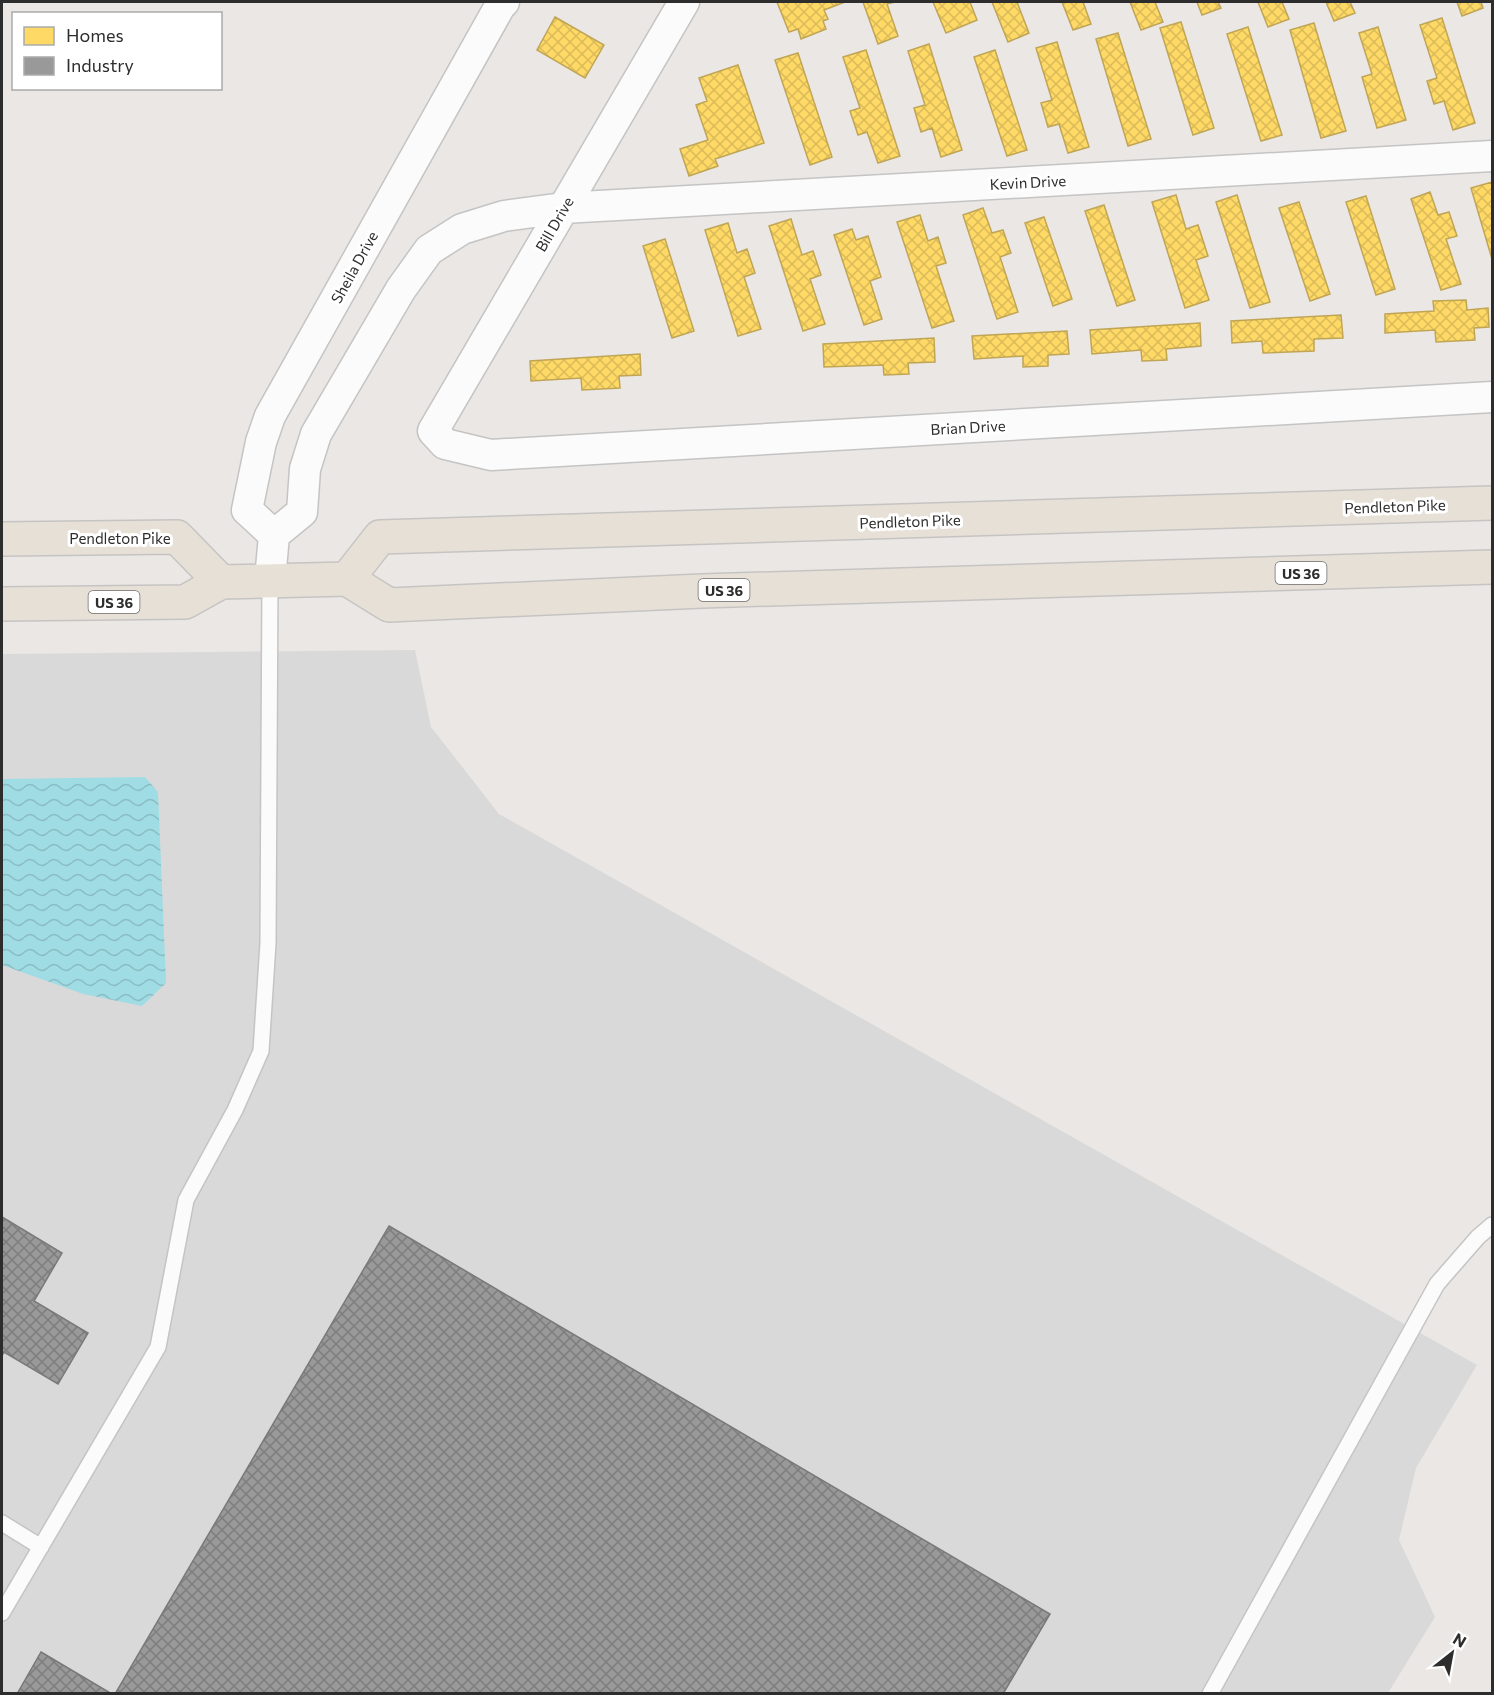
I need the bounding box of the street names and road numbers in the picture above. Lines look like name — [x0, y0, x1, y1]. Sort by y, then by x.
street label: Kevin Drive — [989, 171, 1067, 193]
street label: Bill Drive — [531, 193, 577, 255]
street label: Sheila Drive — [327, 228, 381, 306]
street label: Brian Drive — [930, 416, 1006, 438]
street label: Pendleton Pike — [1344, 495, 1446, 517]
street label: Pendleton Pike — [859, 510, 961, 532]
street label: Pendleton Pike — [69, 529, 171, 547]
road number: US 36 — [1276, 562, 1326, 584]
road number: US 36 — [698, 579, 750, 601]
road number: US 36 — [88, 591, 140, 613]

